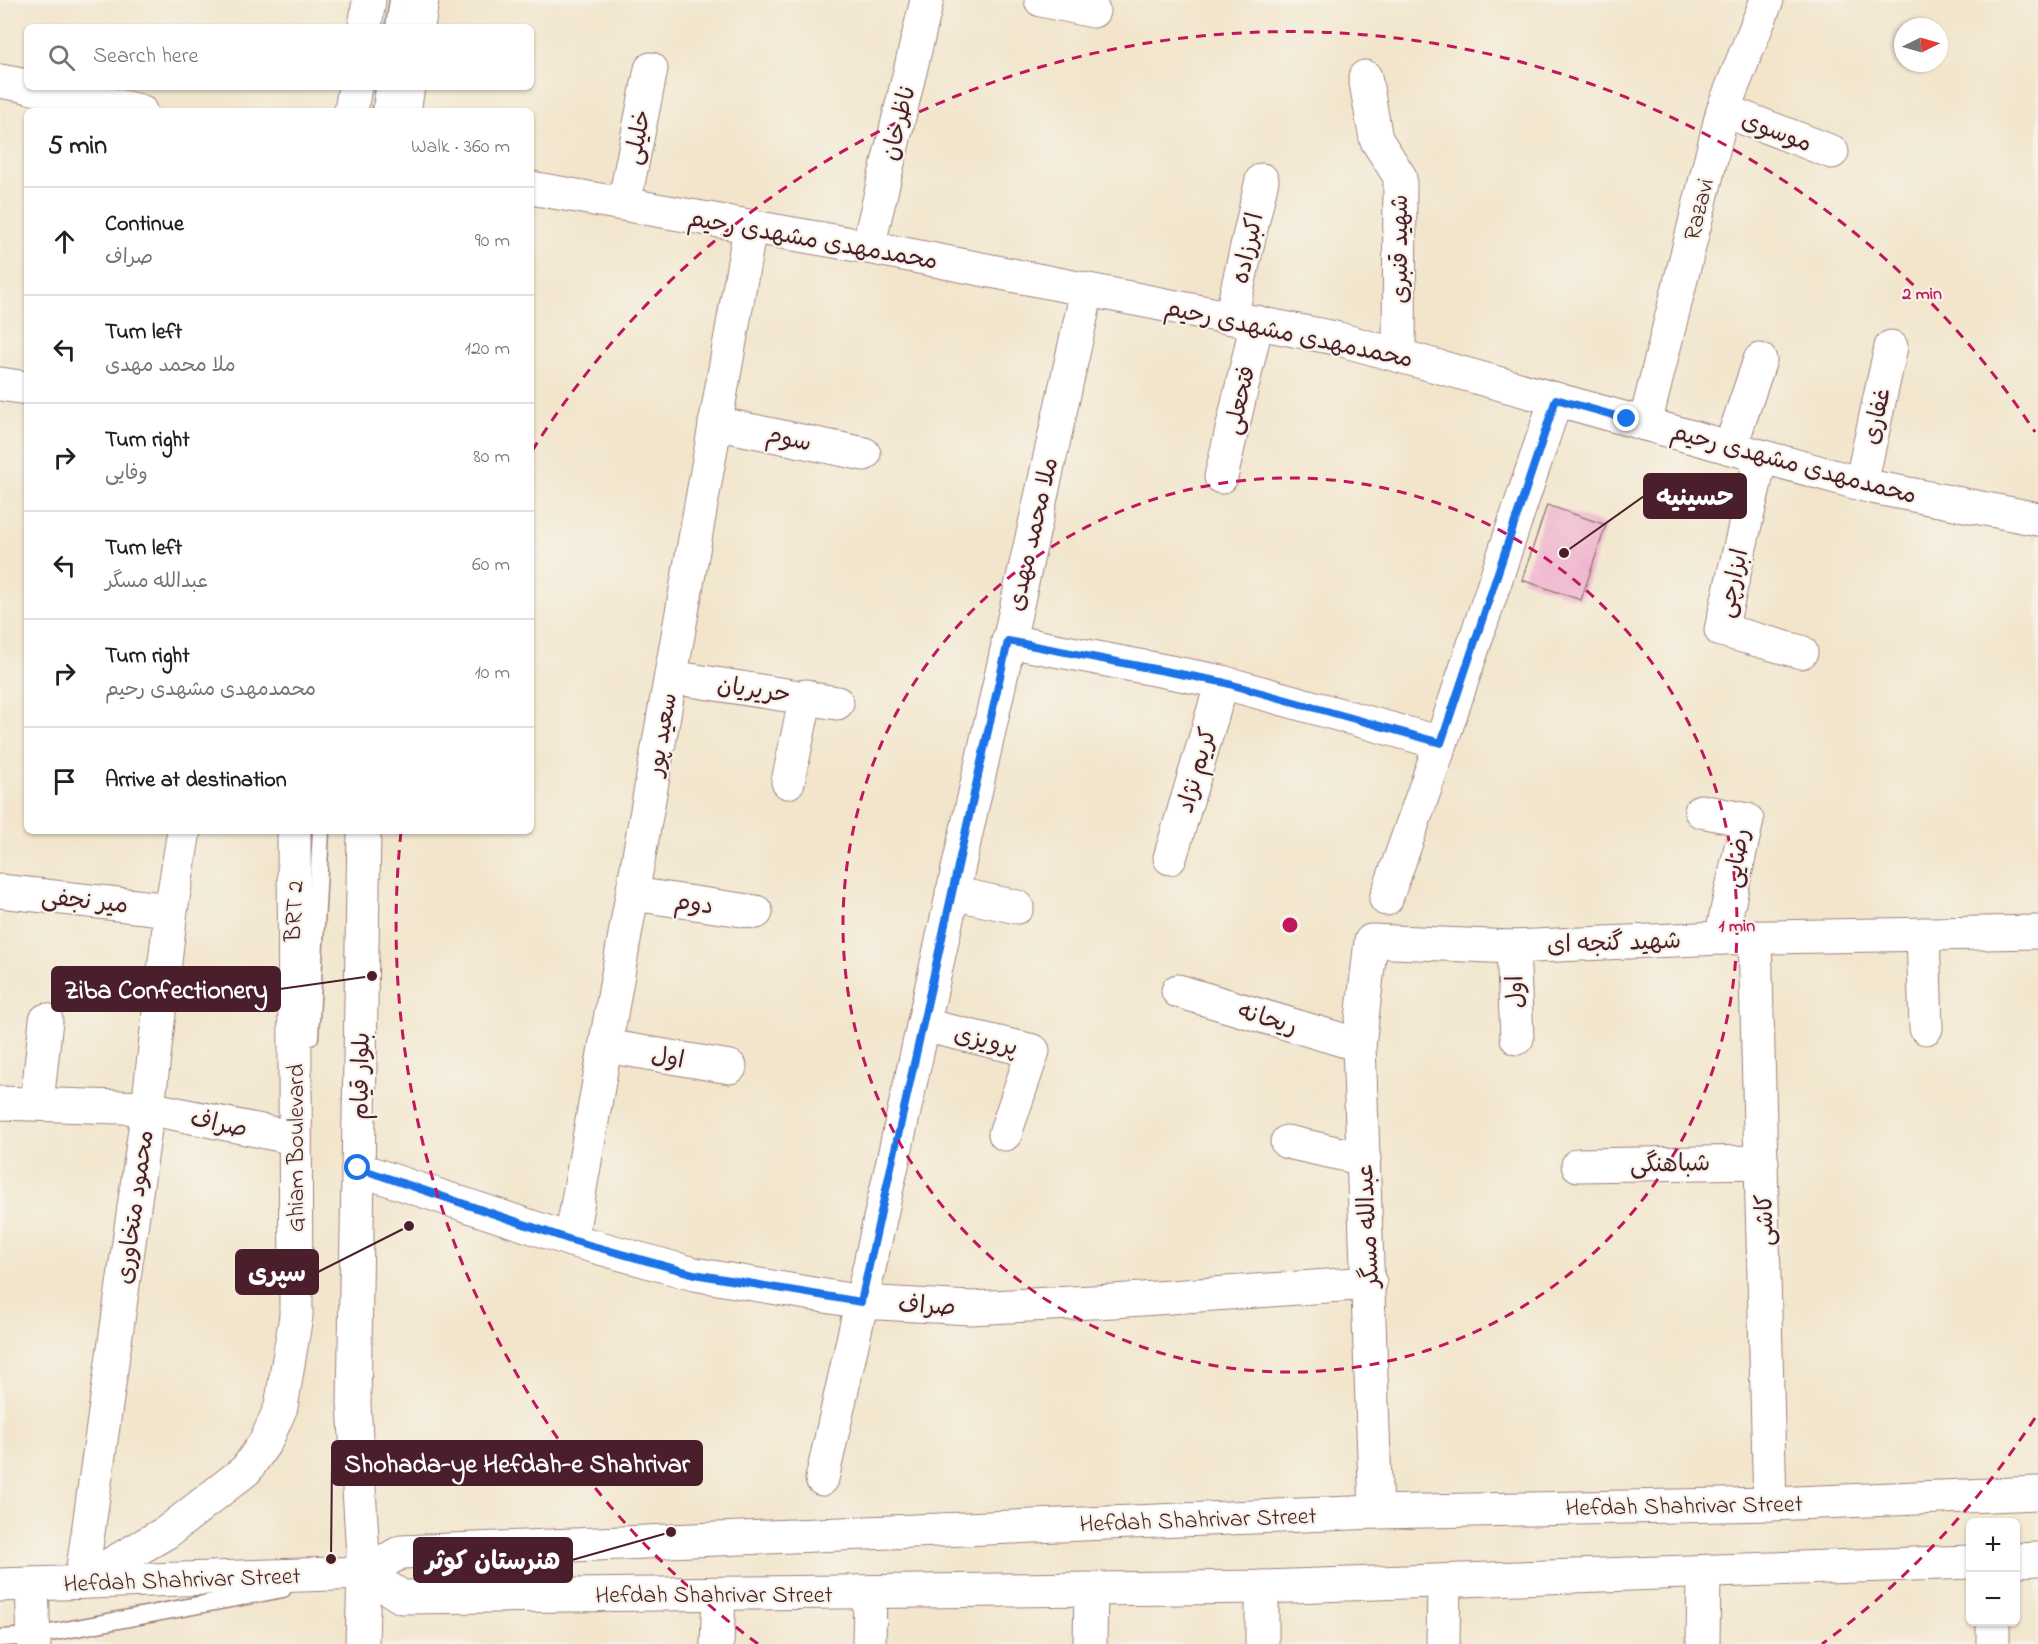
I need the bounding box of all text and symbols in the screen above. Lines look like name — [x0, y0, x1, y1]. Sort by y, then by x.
north arrow — [1894, 18, 1948, 72]
search box — [24, 24, 534, 90]
icon: search — [45, 41, 78, 74]
text: Search here — [93, 41, 198, 73]
street label: ناظرخان — [874, 83, 927, 165]
street label: موسوی — [1736, 104, 1816, 163]
street label: خلیلی — [617, 107, 662, 168]
text: 5 min — [48, 128, 107, 166]
text: Walk · 360 m — [411, 133, 510, 162]
street label: Razavi — [1676, 175, 1725, 244]
street label: شهید قنبری — [1384, 194, 1419, 304]
street label: محمدمهدی مشهدی رحیم — [685, 202, 940, 281]
text: Continue — [105, 209, 184, 241]
street label: اکبرزاده — [1224, 209, 1275, 288]
icon: ahead — [48, 225, 81, 258]
text: 90 m — [475, 227, 510, 256]
text: صراف — [105, 244, 153, 273]
text: 2 min — [1901, 282, 1942, 308]
street label: محمدمهدی مشهدی رحیم — [1161, 292, 1416, 379]
text: Turn left — [105, 317, 182, 349]
icon: left — [48, 333, 81, 366]
text: 120 m — [465, 335, 510, 364]
text: ملا محمد مهدی — [105, 352, 236, 381]
street label: فتحعلی — [1217, 363, 1266, 439]
street label: غفاری — [1855, 385, 1902, 448]
route end — [1613, 405, 1639, 431]
street label: محمدمهدی مشهدی رحیم — [1667, 416, 1920, 515]
street label: سوم — [763, 419, 814, 462]
text: Turn right — [105, 425, 190, 457]
icon: right — [48, 441, 81, 474]
text: 80 m — [473, 443, 510, 472]
street label: ملا محمد مهدی — [1000, 454, 1069, 615]
text: وفایی — [105, 460, 148, 489]
callout: حسینیه — [1644, 474, 1746, 518]
text: حسینیه — [1656, 480, 1734, 518]
text: Turn left — [105, 533, 182, 565]
street label: ابزارچی — [1710, 546, 1759, 621]
icon: left — [48, 549, 81, 582]
text: 60 m — [472, 551, 510, 580]
text: عبدالله مسگر — [105, 568, 208, 597]
text: Turn right — [105, 641, 190, 673]
icon: right — [48, 657, 81, 690]
text: 10 m — [474, 659, 510, 688]
street label: حریریان — [714, 669, 793, 714]
text: محمدمهدی مشهدی رحیم — [105, 676, 316, 705]
street label: سعید پور — [639, 690, 688, 781]
street label: کریم نژاد — [1170, 724, 1227, 818]
icon: arrive — [48, 765, 81, 798]
text: Arrive at destination — [105, 765, 287, 797]
street label: رضایی — [1717, 826, 1760, 891]
street label: BRT 2 — [276, 880, 315, 944]
street label: میر نجفی — [40, 881, 130, 924]
street label: دوم — [672, 885, 715, 926]
text: 1 min — [1719, 914, 1755, 940]
centre of rings — [1280, 915, 1300, 935]
street label: شهید گنجه ای — [1547, 925, 1682, 964]
callout: Ziba Confectionery — [52, 967, 280, 1011]
text: Ziba Confectionery — [64, 973, 268, 1011]
street label: اول — [1499, 975, 1536, 1009]
street label: ریحانه — [1233, 995, 1301, 1046]
street label: پرویزی — [950, 1018, 1021, 1067]
street label: بلوار قیام — [344, 1032, 381, 1120]
street label: اول — [648, 1039, 687, 1080]
street label: Ghiam Boulevard — [280, 1063, 315, 1232]
street label: صراف — [187, 1102, 250, 1149]
street label: محمود متخاوری — [108, 1128, 165, 1287]
street label: شباهنگی — [1630, 1147, 1710, 1184]
route start — [344, 1154, 370, 1180]
street label: عبدالله مسگر — [1349, 1163, 1390, 1290]
street label: کاشی — [1749, 1194, 1784, 1246]
callout: سپری — [236, 1250, 318, 1294]
text: سپری — [248, 1256, 306, 1294]
street label: صراف — [897, 1289, 957, 1326]
callout: Shohada-ye Hefdah-e Shahrivar — [332, 1441, 702, 1485]
text: Shohada-ye Hefdah-e Shahrivar — [344, 1447, 691, 1485]
street label: Hefdah Shahrivar Street — [1565, 1488, 1803, 1527]
street label: Hefdah Shahrivar Street — [1079, 1500, 1317, 1543]
map controls — [1966, 1518, 2020, 1626]
button: + — [1966, 1518, 2020, 1572]
callout: هنرستان کوثر — [414, 1538, 572, 1582]
text: هنرستان کوثر — [423, 1544, 560, 1582]
street label: Hefdah Shahrivar Street — [63, 1560, 301, 1603]
button: − — [1966, 1572, 2020, 1626]
street label: Hefdah Shahrivar Street — [595, 1579, 833, 1614]

